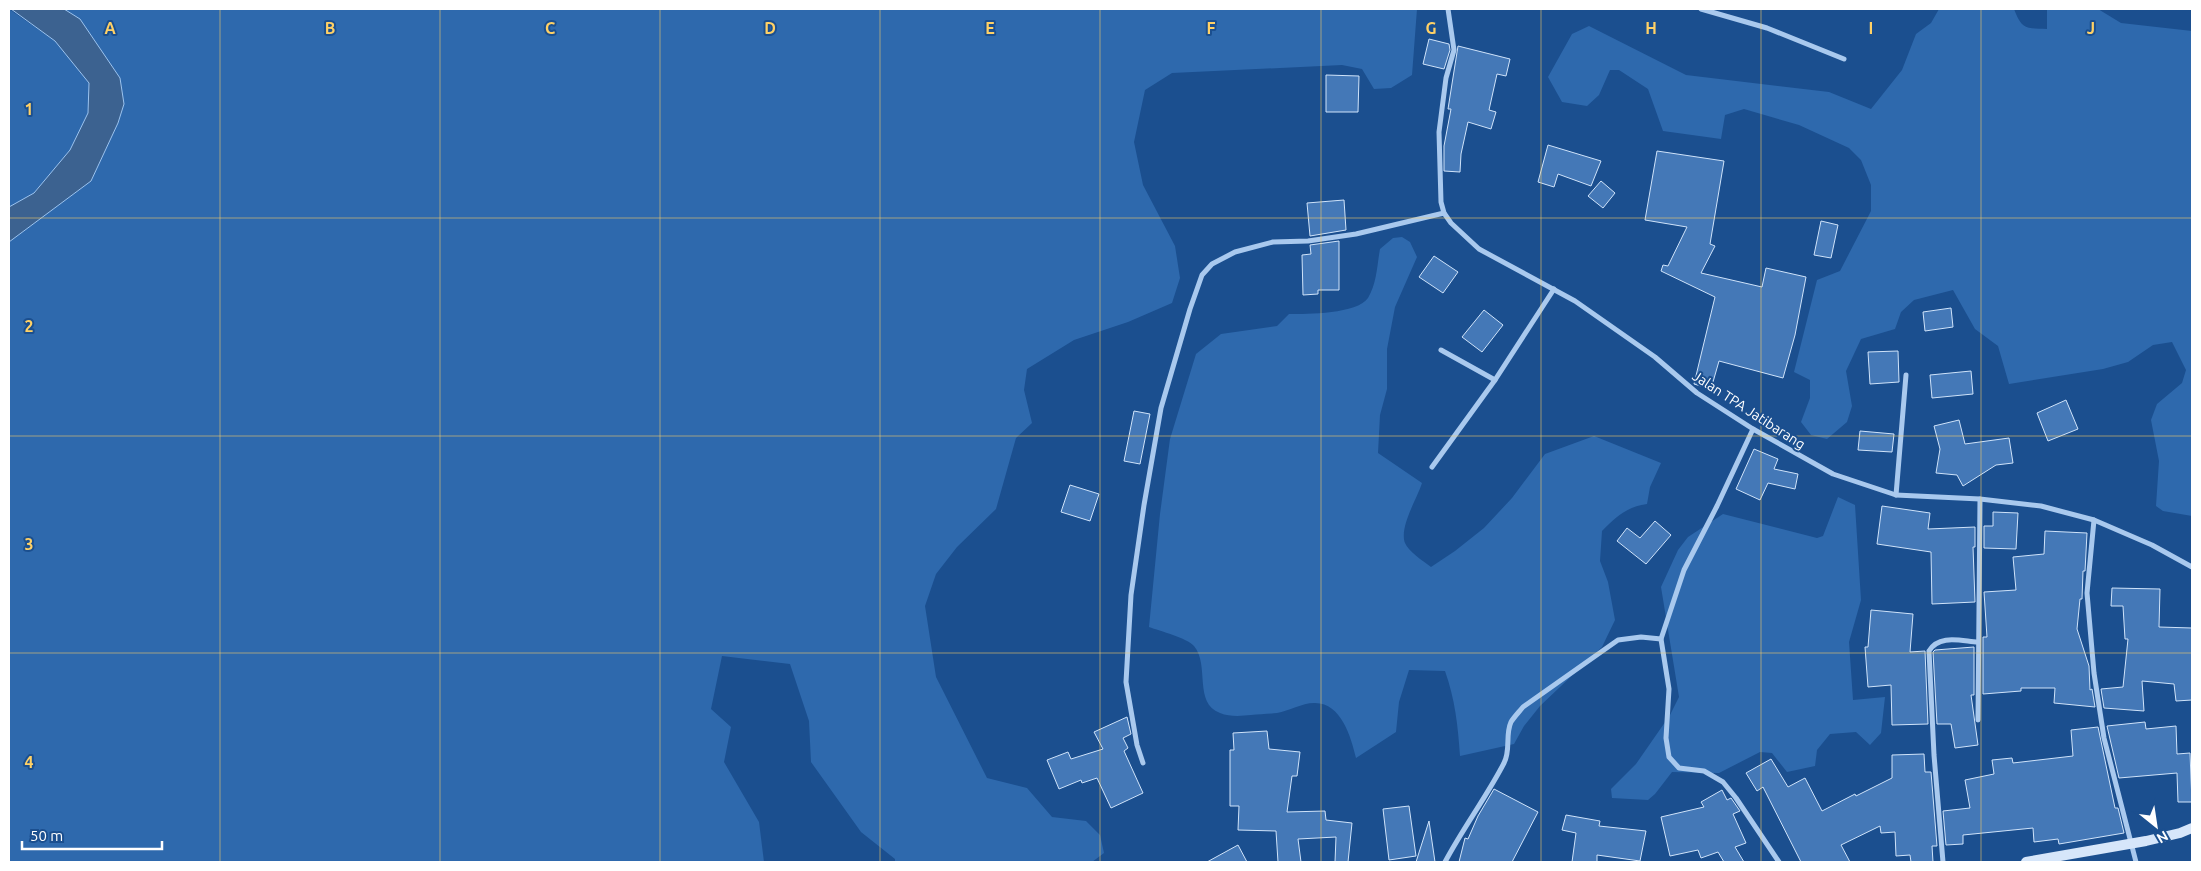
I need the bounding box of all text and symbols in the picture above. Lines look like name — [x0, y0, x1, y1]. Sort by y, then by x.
text: A — [104, 19, 116, 37]
text: B — [325, 19, 335, 37]
text: C — [545, 19, 555, 37]
text: D — [764, 19, 776, 37]
text: E — [985, 19, 995, 37]
text: F — [1207, 19, 1216, 37]
text: G — [1425, 19, 1437, 37]
text: H — [1645, 19, 1657, 37]
text: I — [1869, 19, 1873, 37]
text: J — [2087, 19, 2095, 37]
text: 1 — [24, 100, 34, 118]
text: 2 — [24, 317, 34, 335]
street label: Jalan TPA Jatibarang — [1690, 368, 1808, 452]
text: 3 — [24, 535, 34, 553]
text: 4 — [24, 753, 34, 771]
north arrow — [2131, 801, 2181, 851]
scale bar — [22, 818, 162, 850]
text: 50 m — [30, 827, 63, 844]
text: N — [2154, 828, 2171, 847]

